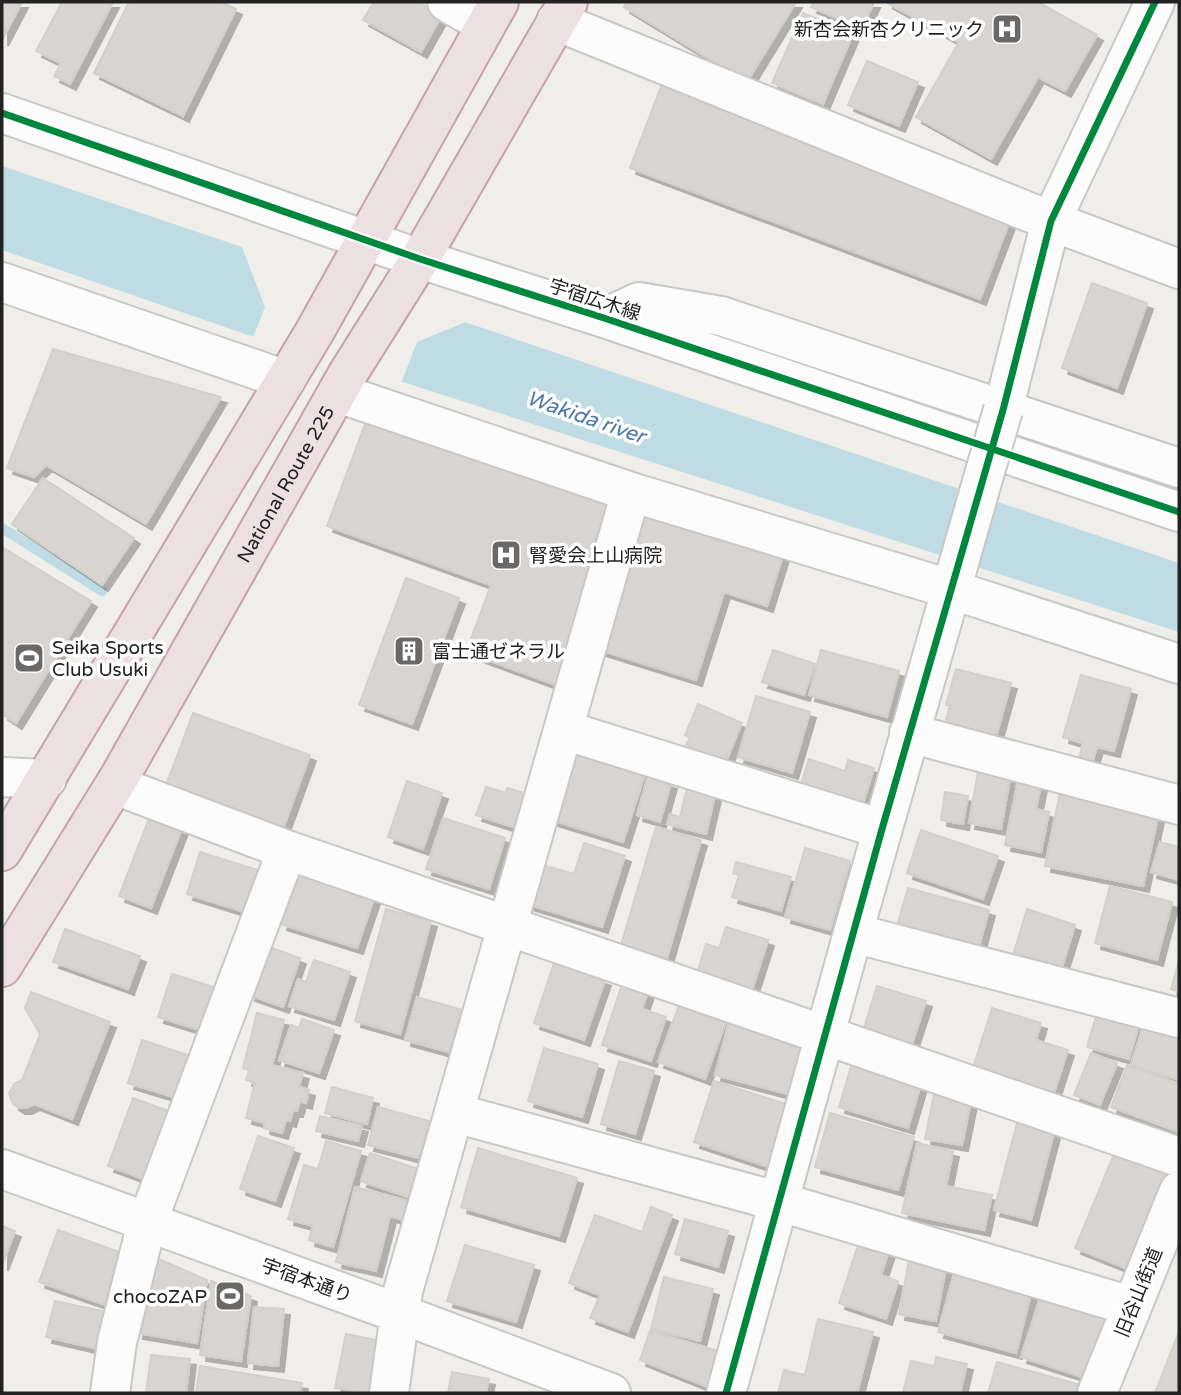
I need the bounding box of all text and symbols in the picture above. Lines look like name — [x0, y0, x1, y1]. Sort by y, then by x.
hospital icon: 新杏会新杏クリニック — [990, 12, 1024, 46]
place label: 新杏会新杏クリニック — [794, 19, 984, 41]
street label: 宇宿広木線 — [546, 275, 643, 325]
water label: Wakida river — [523, 386, 651, 450]
street label: National Route 225 — [233, 402, 339, 567]
hospital icon: 腎愛会上山病院 — [489, 538, 523, 572]
place label: 腎愛会上山病院 — [529, 545, 662, 567]
building icon: 富士通ゼネラル — [392, 634, 426, 668]
place label: Seika Sports Club Usuki — [52, 637, 164, 681]
sports icon: Seika Sports Club Usuki — [12, 641, 46, 675]
place label: 富士通ゼネラル — [432, 641, 565, 663]
street label: 旧谷山街道 — [1111, 1244, 1167, 1341]
street label: 宇宿本通り — [258, 1254, 355, 1308]
sports icon: chocoZAP — [213, 1279, 247, 1313]
place label: chocoZAP — [113, 1286, 207, 1308]

